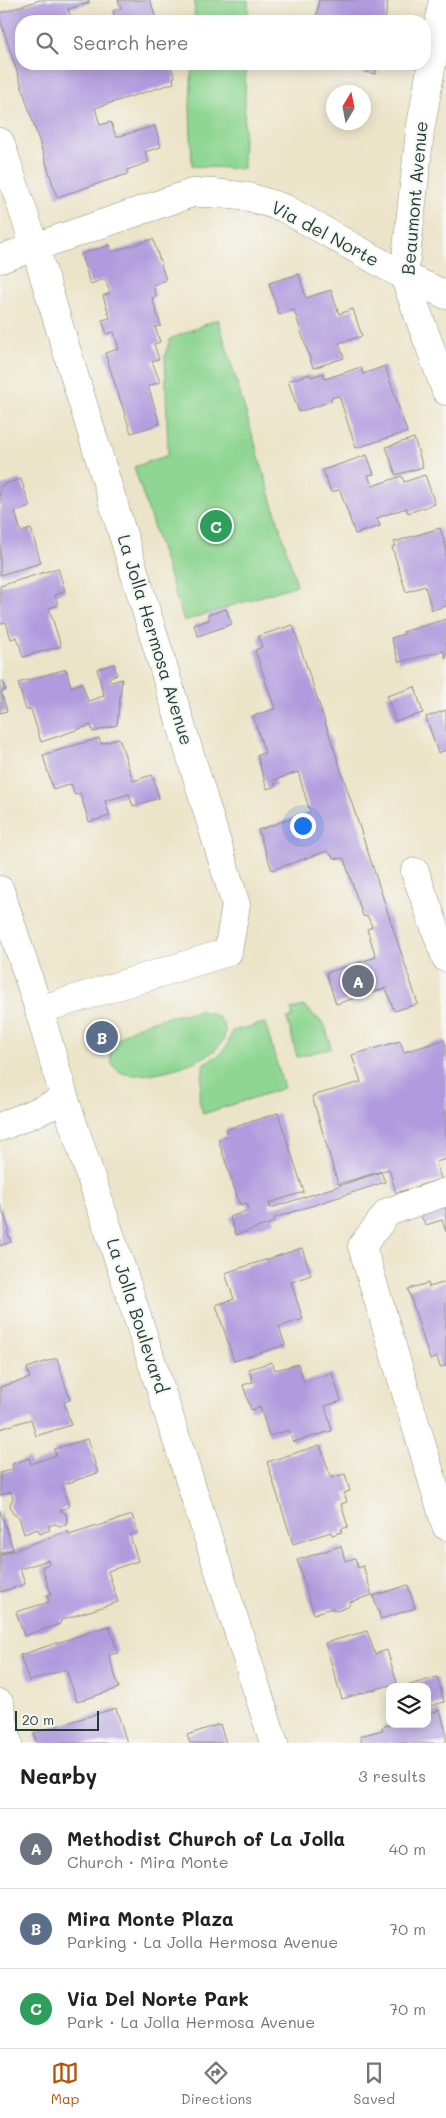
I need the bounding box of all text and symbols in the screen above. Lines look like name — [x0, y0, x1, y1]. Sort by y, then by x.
search box — [15, 15, 431, 70]
icon: search — [33, 29, 61, 57]
text: Search here — [73, 30, 189, 55]
north arrow — [326, 85, 371, 130]
street label: Beaumont Avenue — [395, 120, 433, 276]
street label: Via del Norte — [267, 195, 384, 272]
pin: C — [200, 507, 232, 545]
street label: La Jolla Hermosa Avenue — [112, 531, 199, 748]
your location — [290, 813, 316, 839]
pin: A — [342, 962, 374, 1000]
pin: B — [86, 1018, 118, 1056]
street label: La Jolla Boulevard — [102, 1235, 174, 1396]
map controls — [386, 1683, 431, 1728]
button: layers — [386, 1683, 431, 1728]
scale bar — [15, 1708, 99, 1731]
text: 20 m — [22, 1710, 54, 1729]
text: Nearby — [20, 1762, 97, 1789]
text: 3 results — [358, 1765, 426, 1786]
text: Methodist Church of La Jolla — [67, 1826, 345, 1851]
text: A — [30, 1838, 42, 1859]
text: 40 m — [389, 1838, 426, 1859]
text: Church · Mira Monte — [67, 1851, 229, 1872]
text: Mira Monte Plaza — [67, 1906, 234, 1931]
text: B — [31, 1918, 41, 1939]
text: 70 m — [389, 1918, 426, 1939]
text: Parking · La Jolla Hermosa Avenue — [67, 1931, 338, 1952]
text: Via Del Norte Park — [67, 1986, 249, 2011]
text: C — [30, 1998, 42, 2019]
text: 70 m — [389, 1998, 426, 2019]
text: Park · La Jolla Hermosa Avenue — [67, 2011, 315, 2032]
tab: Map — [51, 2059, 79, 2108]
tab: Directions — [181, 2059, 252, 2108]
tab: Saved — [354, 2059, 395, 2108]

